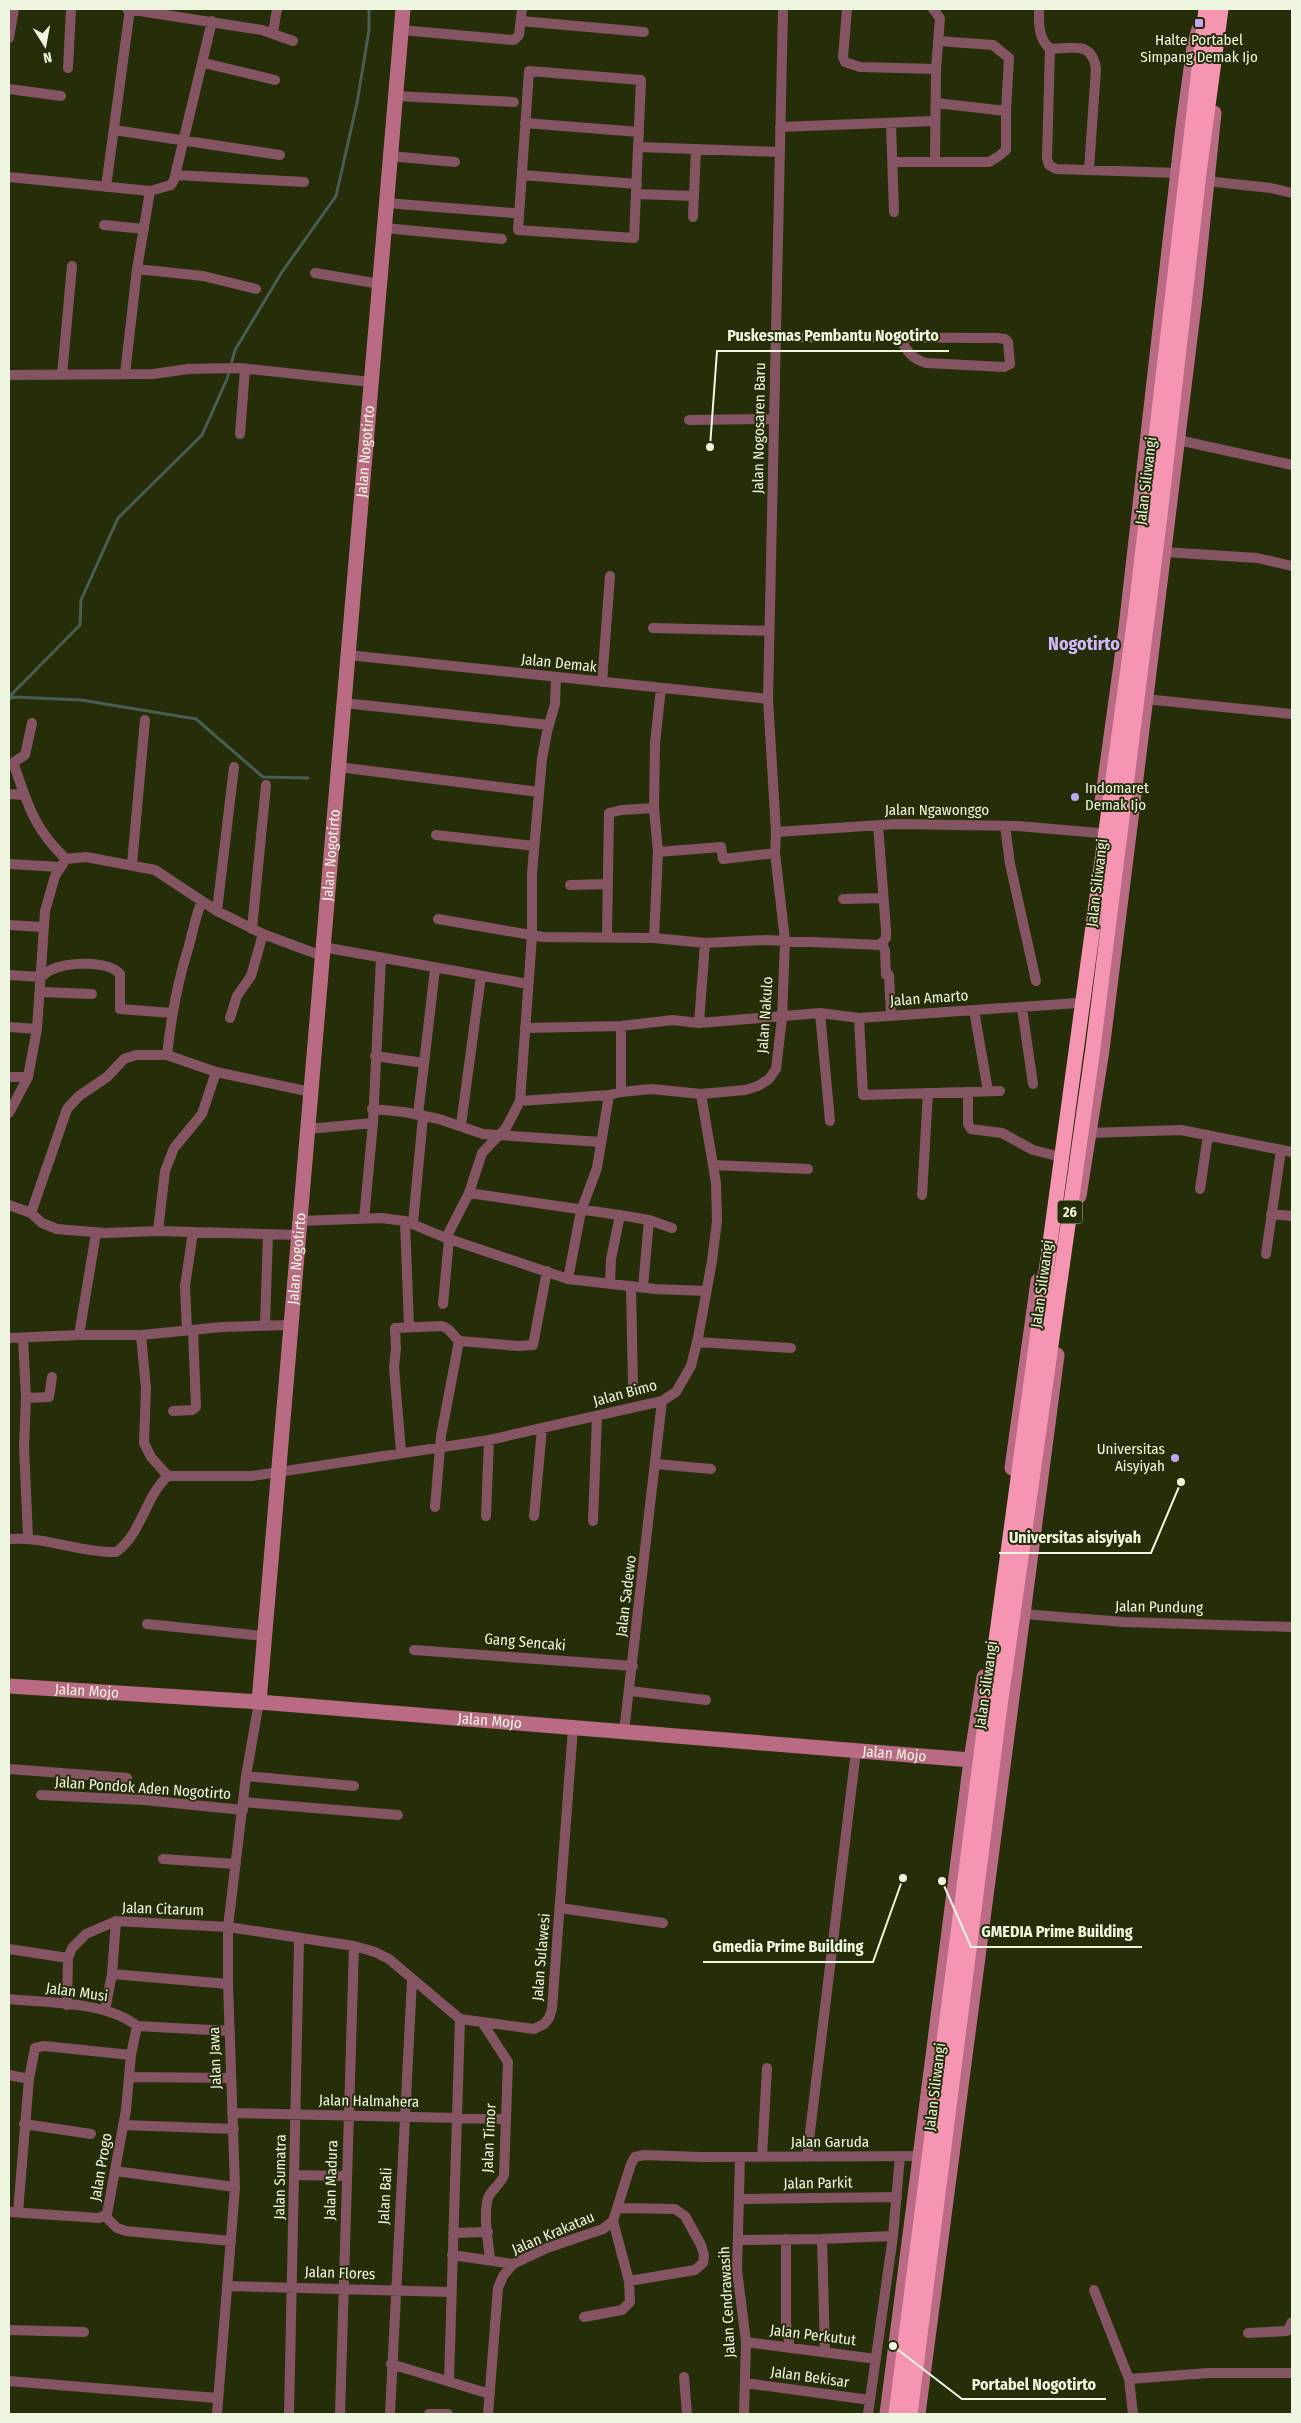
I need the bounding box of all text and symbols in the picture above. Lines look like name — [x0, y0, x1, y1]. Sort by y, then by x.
marker: Halte Portabel Simpang Demak Ijo — [1193, 17, 1205, 29]
north arrow — [20, 20, 70, 70]
place label: Halte Portabel Simpang Demak Ijo — [1140, 31, 1258, 66]
text: N — [42, 48, 53, 66]
callout: Puskesmas Pembantu Nogotirto — [717, 320, 949, 351]
text: Puskesmas Pembantu Nogotirto — [727, 326, 939, 345]
street label: Jalan Nogosaren Baru — [749, 362, 769, 494]
street label: Jalan Nogotirto — [352, 405, 378, 498]
street label: Jalan Siliwangi — [1132, 436, 1160, 526]
district label: Nogotirto — [1048, 633, 1120, 655]
street label: Jalan Demak — [520, 650, 598, 676]
place label: Indomaret Demak Ijo — [1085, 779, 1149, 814]
marker: Indomaret Demak Ijo — [1069, 791, 1081, 803]
street label: Jalan Ngawonggo — [885, 801, 989, 819]
street label: Jalan Nogotirto — [318, 808, 344, 902]
street label: Jalan Siliwangi — [1083, 838, 1111, 928]
street label: Jalan Nakulo — [753, 976, 777, 1054]
street label: Jalan Amarto — [889, 986, 969, 1010]
road number: 26 — [1058, 1200, 1082, 1224]
street label: Jalan Nogotirto — [284, 1212, 310, 1305]
street label: Jalan Siliwangi — [1027, 1239, 1057, 1329]
street label: Jalan Bimo — [591, 1376, 659, 1410]
place label: Universitas Aisyiyah — [1097, 1440, 1165, 1475]
marker: Universitas Aisyiyah — [1169, 1452, 1181, 1464]
callout: Universitas aisyiyah — [999, 1522, 1151, 1553]
text: Universitas aisyiyah — [1009, 1528, 1141, 1547]
street label: Jalan Sadewo — [612, 1554, 640, 1638]
street label: Jalan Pundung — [1115, 1597, 1203, 1617]
street label: Gang Sencaki — [484, 1629, 566, 1655]
street label: Jalan Siliwangi — [971, 1640, 1001, 1730]
street label: Jalan Mojo — [54, 1680, 120, 1702]
street label: Jalan Mojo — [457, 1709, 523, 1732]
street label: Jalan Mojo — [862, 1742, 927, 1765]
street label: Jalan Pondok Aden Nogotirto — [54, 1773, 232, 1803]
street label: Jalan Citarum — [122, 1899, 204, 1919]
street label: Jalan Sulawesi — [528, 1912, 554, 2002]
callout: GMEDIA Prime Building — [971, 1916, 1142, 1947]
text: GMEDIA Prime Building — [981, 1922, 1133, 1941]
callout: Gmedia Prime Building — [703, 1931, 873, 1962]
text: Gmedia Prime Building — [713, 1937, 863, 1956]
street label: Jalan Musi — [45, 1979, 109, 2005]
street label: Jalan Jawa — [205, 2027, 225, 2089]
street label: Jalan Siliwangi — [921, 2042, 949, 2132]
street label: Jalan Halmahera — [319, 2091, 419, 2111]
street label: Jalan Timor — [478, 2102, 500, 2173]
street label: Jalan Progo — [86, 2131, 116, 2203]
street label: Jalan Garuda — [791, 2133, 869, 2151]
street label: Jalan Sumatra — [270, 2134, 290, 2220]
street label: Jalan Madura — [321, 2140, 341, 2220]
street label: Jalan Bali — [375, 2167, 395, 2225]
street label: Jalan Parkit — [783, 2173, 853, 2193]
street label: Jalan Krakatau — [509, 2207, 597, 2259]
street label: Jalan Cendrawasih — [715, 2246, 739, 2358]
street label: Jalan Flores — [304, 2263, 376, 2283]
street label: Jalan Perkutut — [769, 2321, 857, 2349]
street label: Jalan Bekisar — [770, 2363, 851, 2392]
callout: Portabel Nogotirto — [962, 2368, 1106, 2399]
text: Portabel Nogotirto — [972, 2375, 1097, 2394]

